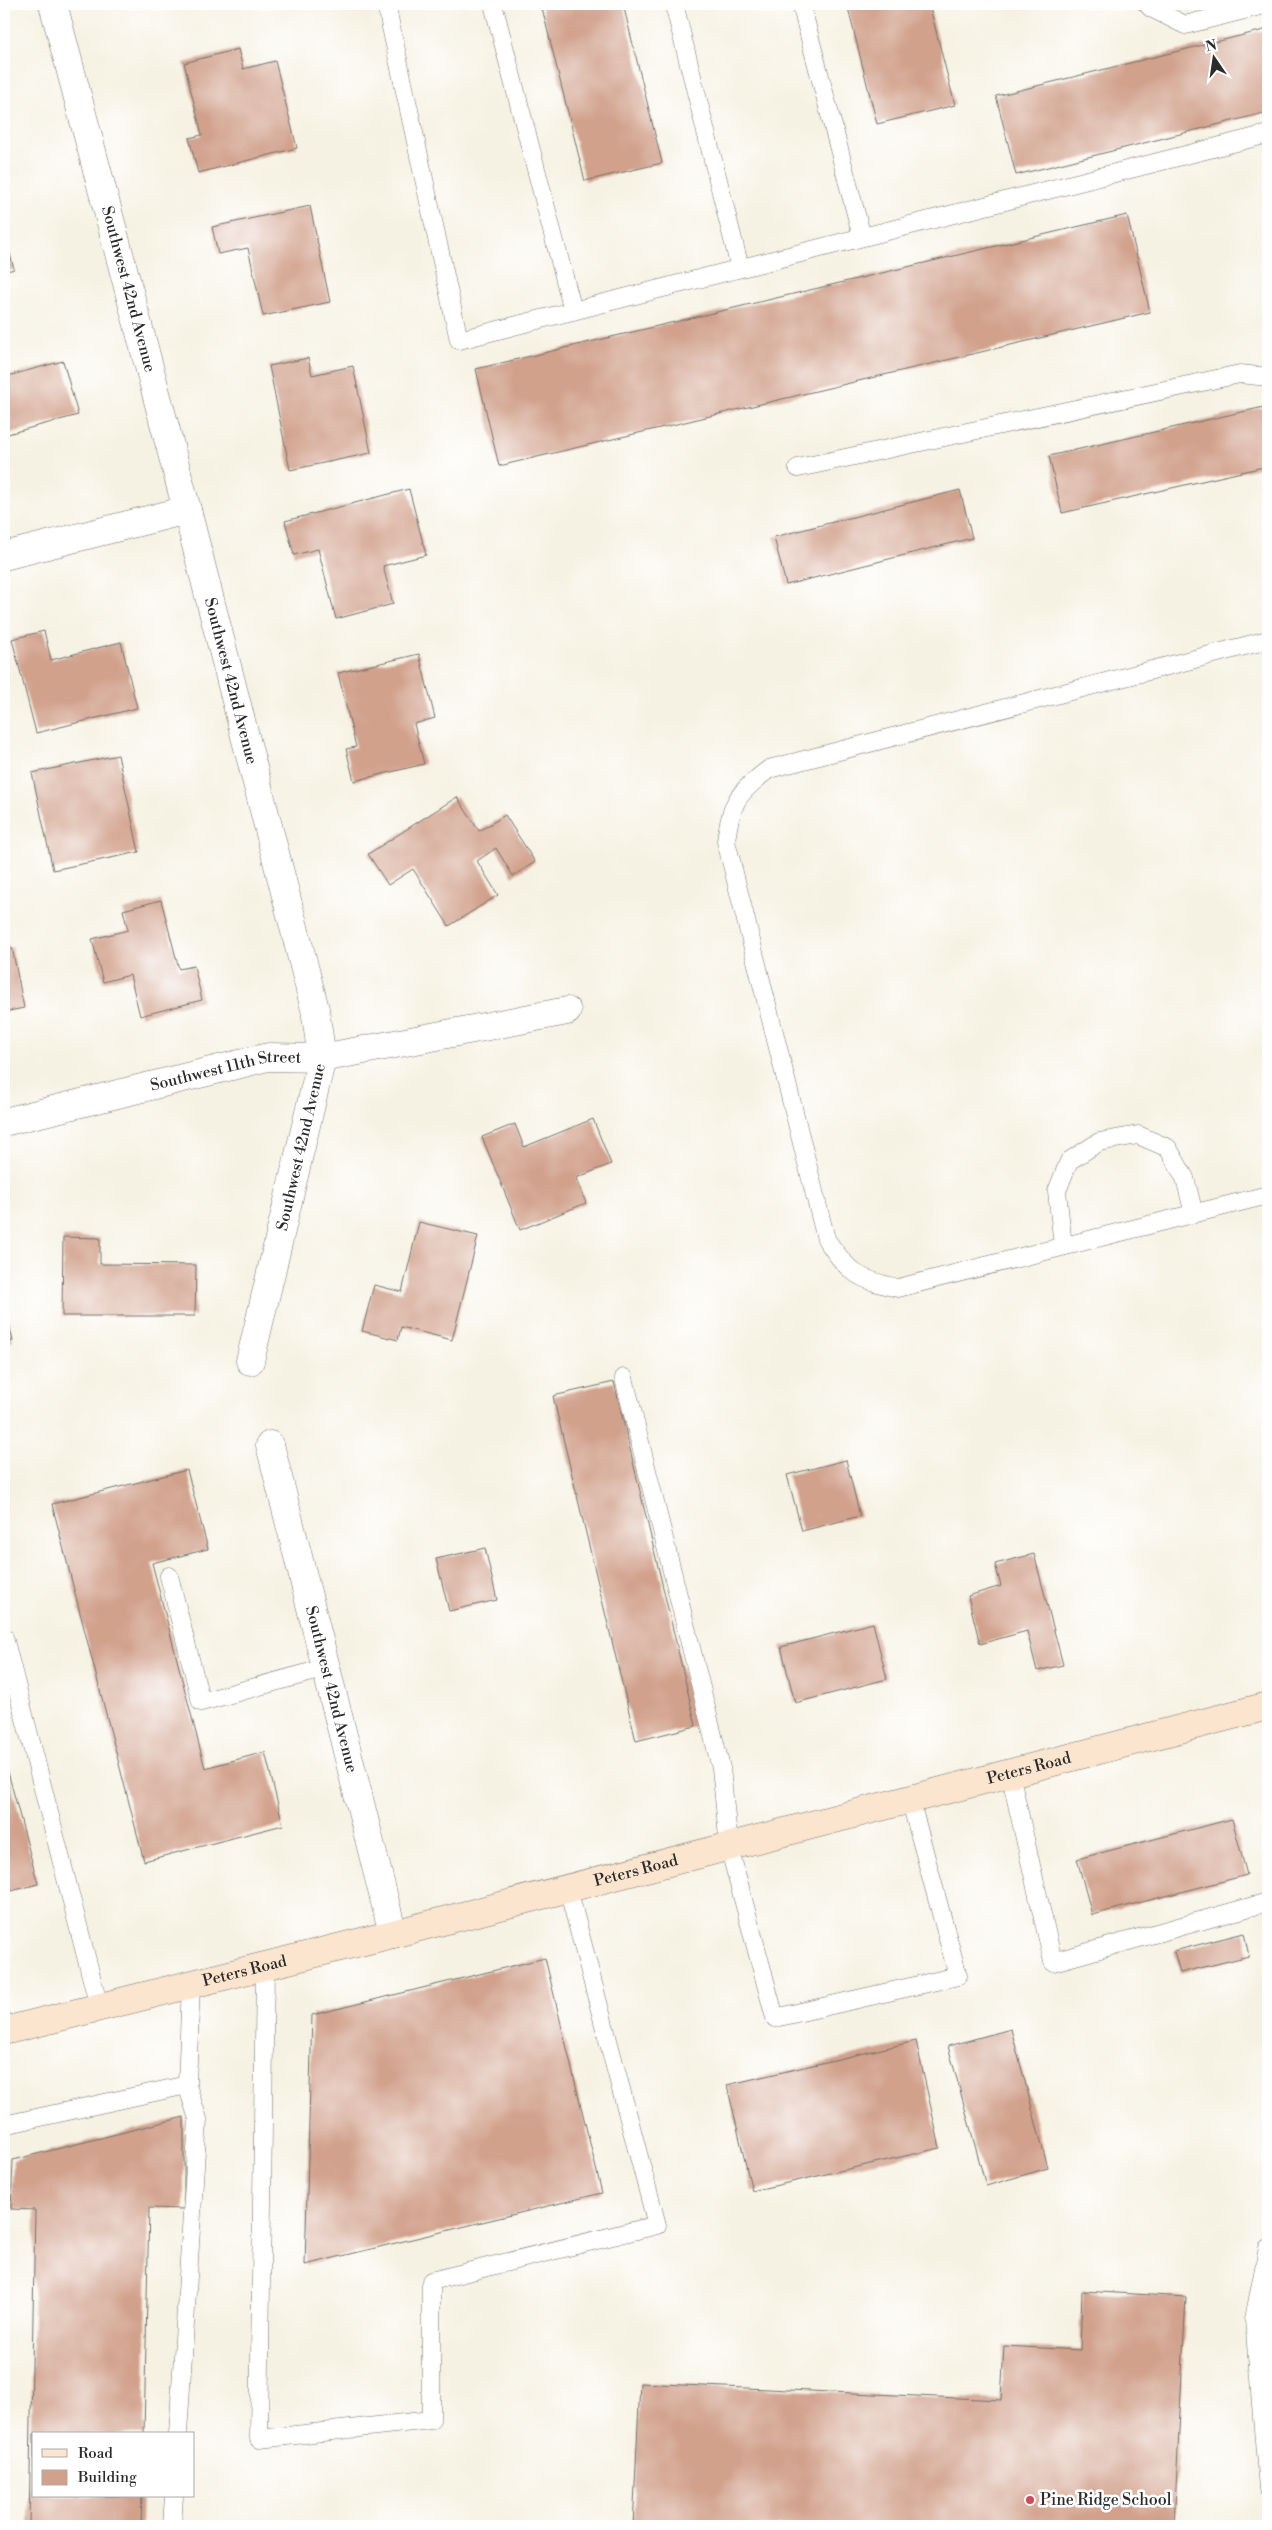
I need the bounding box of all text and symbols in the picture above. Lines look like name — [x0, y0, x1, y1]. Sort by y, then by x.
north arrow — [1190, 32, 1240, 82]
text: N — [1204, 36, 1219, 56]
street label: Southwest 42nd Avenue — [97, 204, 160, 374]
street label: Southwest 42nd Avenue — [200, 596, 262, 766]
street label: Southwest 11th Street — [148, 1047, 302, 1096]
street label: Southwest 42nd Avenue — [272, 1061, 330, 1233]
street label: Southwest 42nd Avenue — [301, 1604, 362, 1775]
street label: Peters Road — [985, 1748, 1073, 1789]
street label: Peters Road — [592, 1850, 680, 1891]
street label: Peters Road — [200, 1951, 289, 1991]
legend — [32, 2432, 195, 2498]
text: Road — [78, 2444, 113, 2463]
text: Building — [77, 2468, 137, 2487]
place label: Pine Ridge School — [1040, 2490, 1172, 2510]
marker: Pine Ridge School — [1024, 2494, 1036, 2506]

